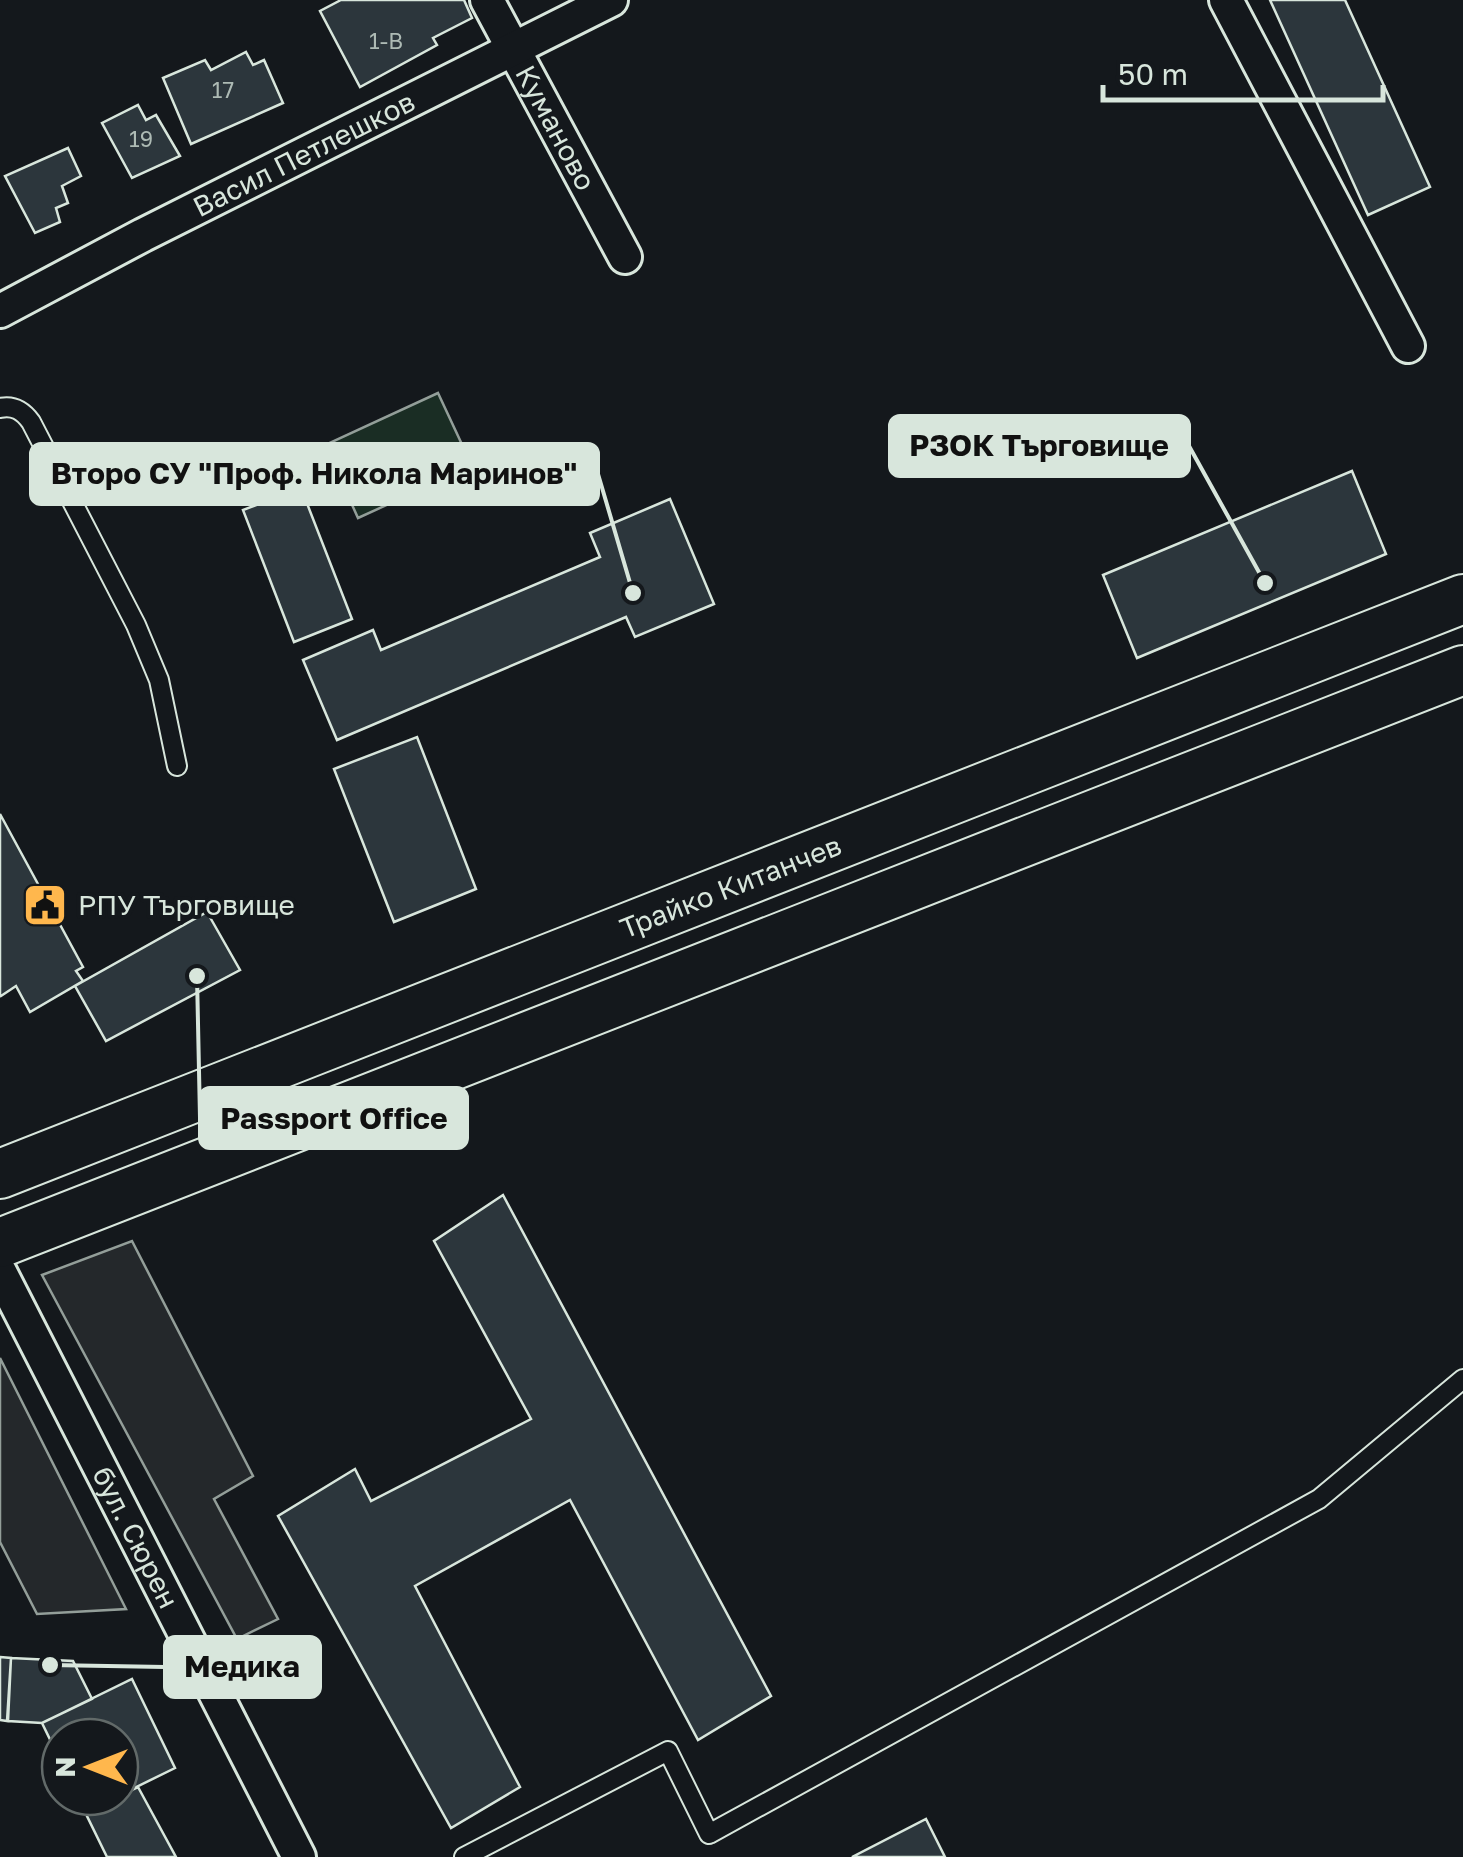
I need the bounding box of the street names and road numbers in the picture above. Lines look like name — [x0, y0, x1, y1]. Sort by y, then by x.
street label: Куманово — [509, 59, 603, 196]
street label: Васил Петлешков — [187, 84, 420, 223]
street label: Трайко Китанчев — [615, 828, 846, 945]
street label: бул. Сюрен — [86, 1461, 186, 1613]

